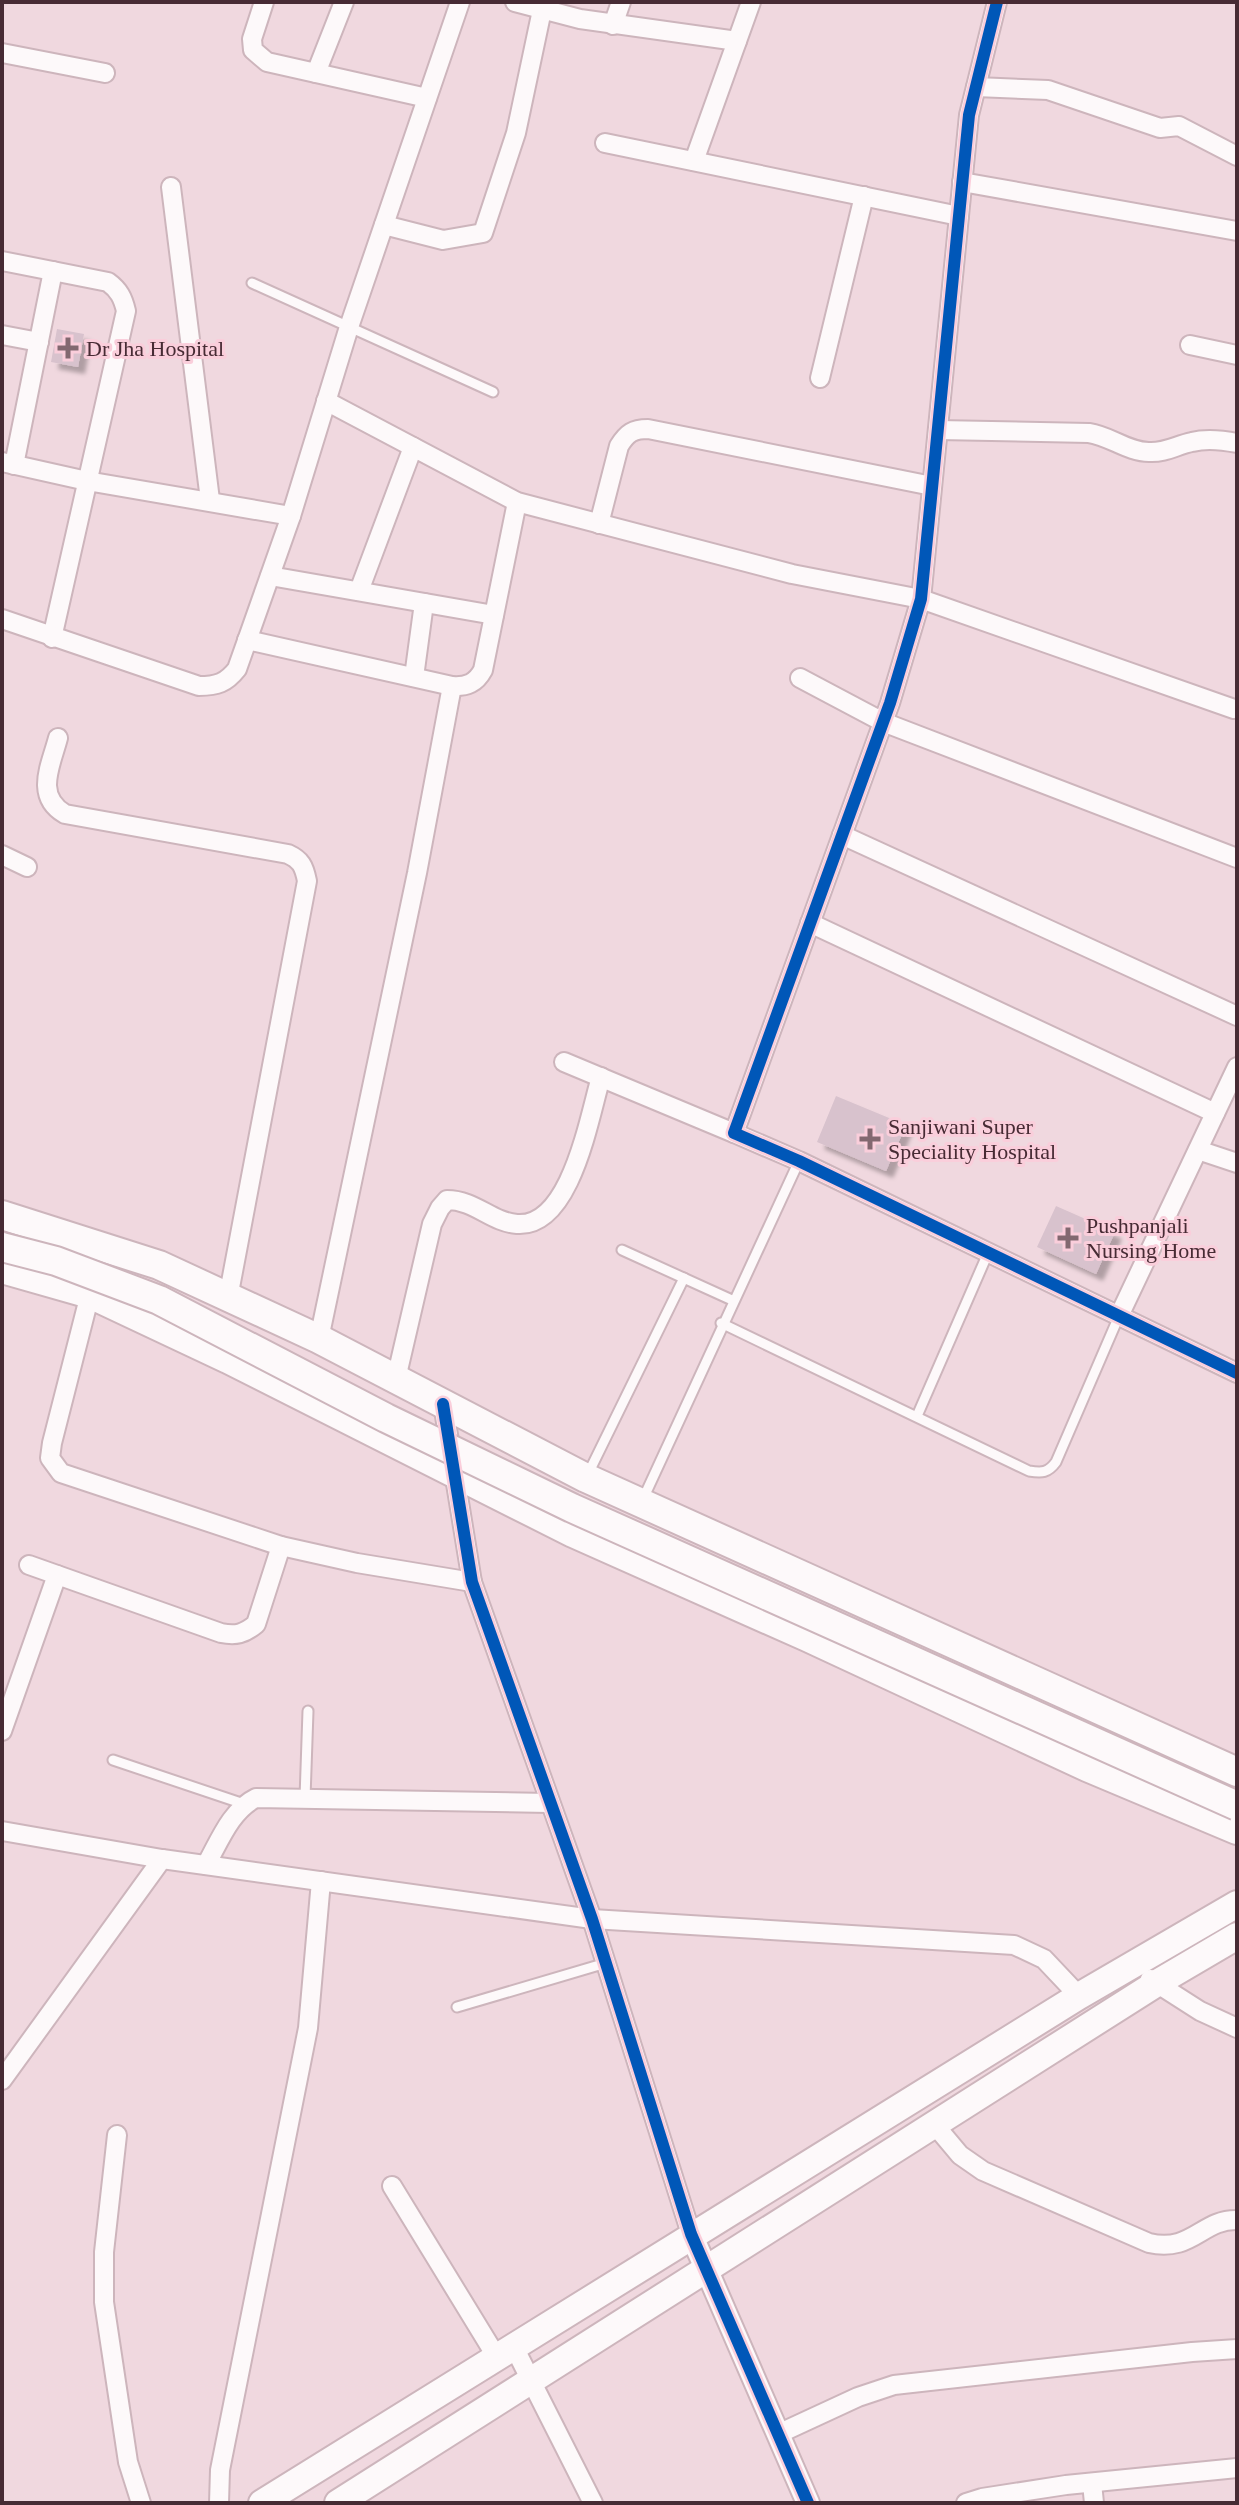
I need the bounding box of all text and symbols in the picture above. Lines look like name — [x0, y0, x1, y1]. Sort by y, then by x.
place label: Dr Jha Hospital — [86, 336, 224, 361]
marker: Dr Jha Hospital — [57, 337, 79, 359]
place label: Sanjiwani Super Speciality Hospital — [888, 1114, 1056, 1164]
marker: Sanjiwani Super Speciality Hospital — [859, 1128, 881, 1150]
place label: Pushpanjali Nursing Home — [1086, 1213, 1216, 1263]
marker: Pushpanjali Nursing Home — [1057, 1227, 1079, 1249]

